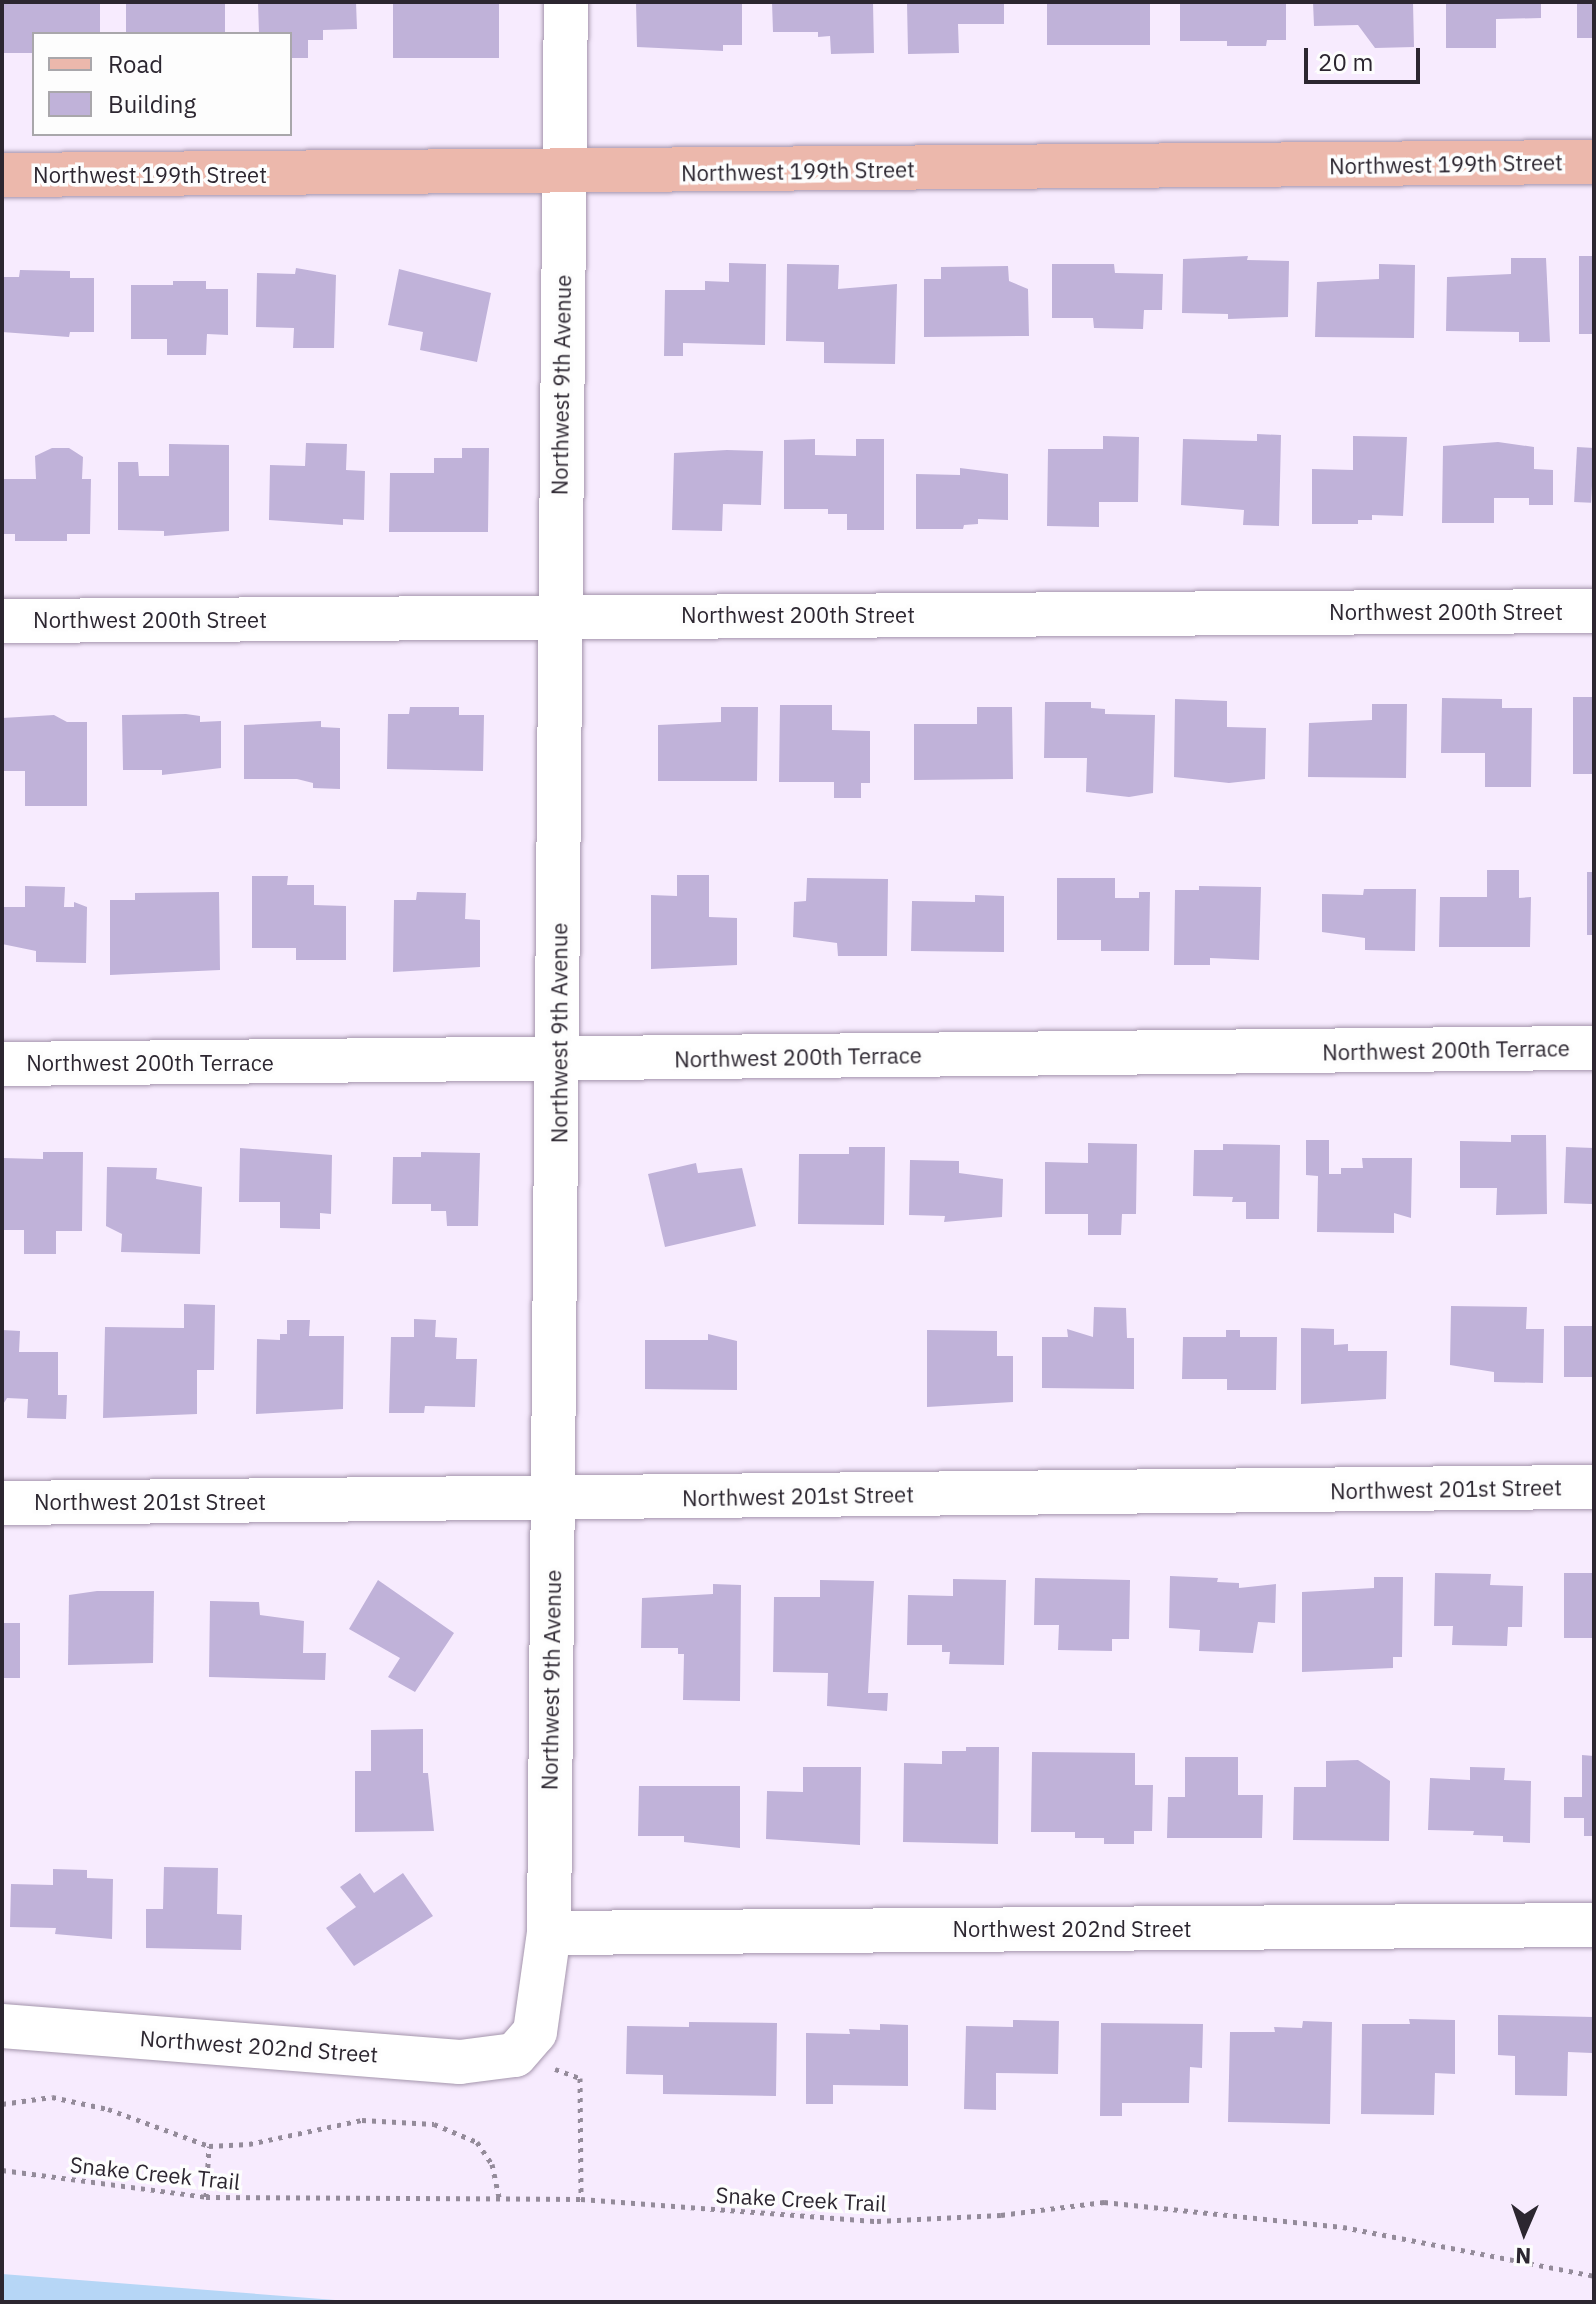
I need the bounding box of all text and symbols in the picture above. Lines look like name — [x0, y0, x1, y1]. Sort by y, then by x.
legend — [32, 32, 292, 136]
scale bar — [1308, 32, 1424, 82]
text: 20 m — [1318, 46, 1373, 78]
text: Road — [108, 48, 163, 80]
text: Building — [108, 88, 196, 120]
street label: Northwest 199th Street — [1329, 149, 1563, 179]
street label: Northwest 199th Street — [681, 156, 915, 186]
street label: Northwest 199th Street — [33, 162, 267, 188]
street label: Northwest 9th Avenue — [546, 275, 576, 495]
street label: Northwest 200th Street — [1329, 599, 1563, 625]
street label: Northwest 200th Street — [681, 602, 915, 628]
street label: Northwest 200th Street — [33, 607, 267, 633]
street label: Northwest 9th Avenue — [546, 923, 572, 1143]
street label: Northwest 200th Terrace — [1322, 1035, 1570, 1065]
street label: Northwest 200th Terrace — [674, 1042, 922, 1072]
street label: Northwest 200th Terrace — [26, 1050, 274, 1076]
street label: Northwest 201st Street — [1330, 1474, 1562, 1504]
street label: Northwest 201st Street — [682, 1481, 914, 1511]
street label: Northwest 201st Street — [34, 1489, 266, 1515]
street label: Northwest 9th Avenue — [536, 1570, 566, 1790]
street label: Northwest 202nd Street — [953, 1916, 1191, 1942]
street label: Northwest 202nd Street — [139, 2025, 379, 2067]
street label: Snake Creek Trail — [69, 2151, 241, 2195]
street label: Snake Creek Trail — [715, 2181, 887, 2217]
north arrow — [1484, 2192, 1564, 2272]
text: N — [1515, 2242, 1532, 2271]

